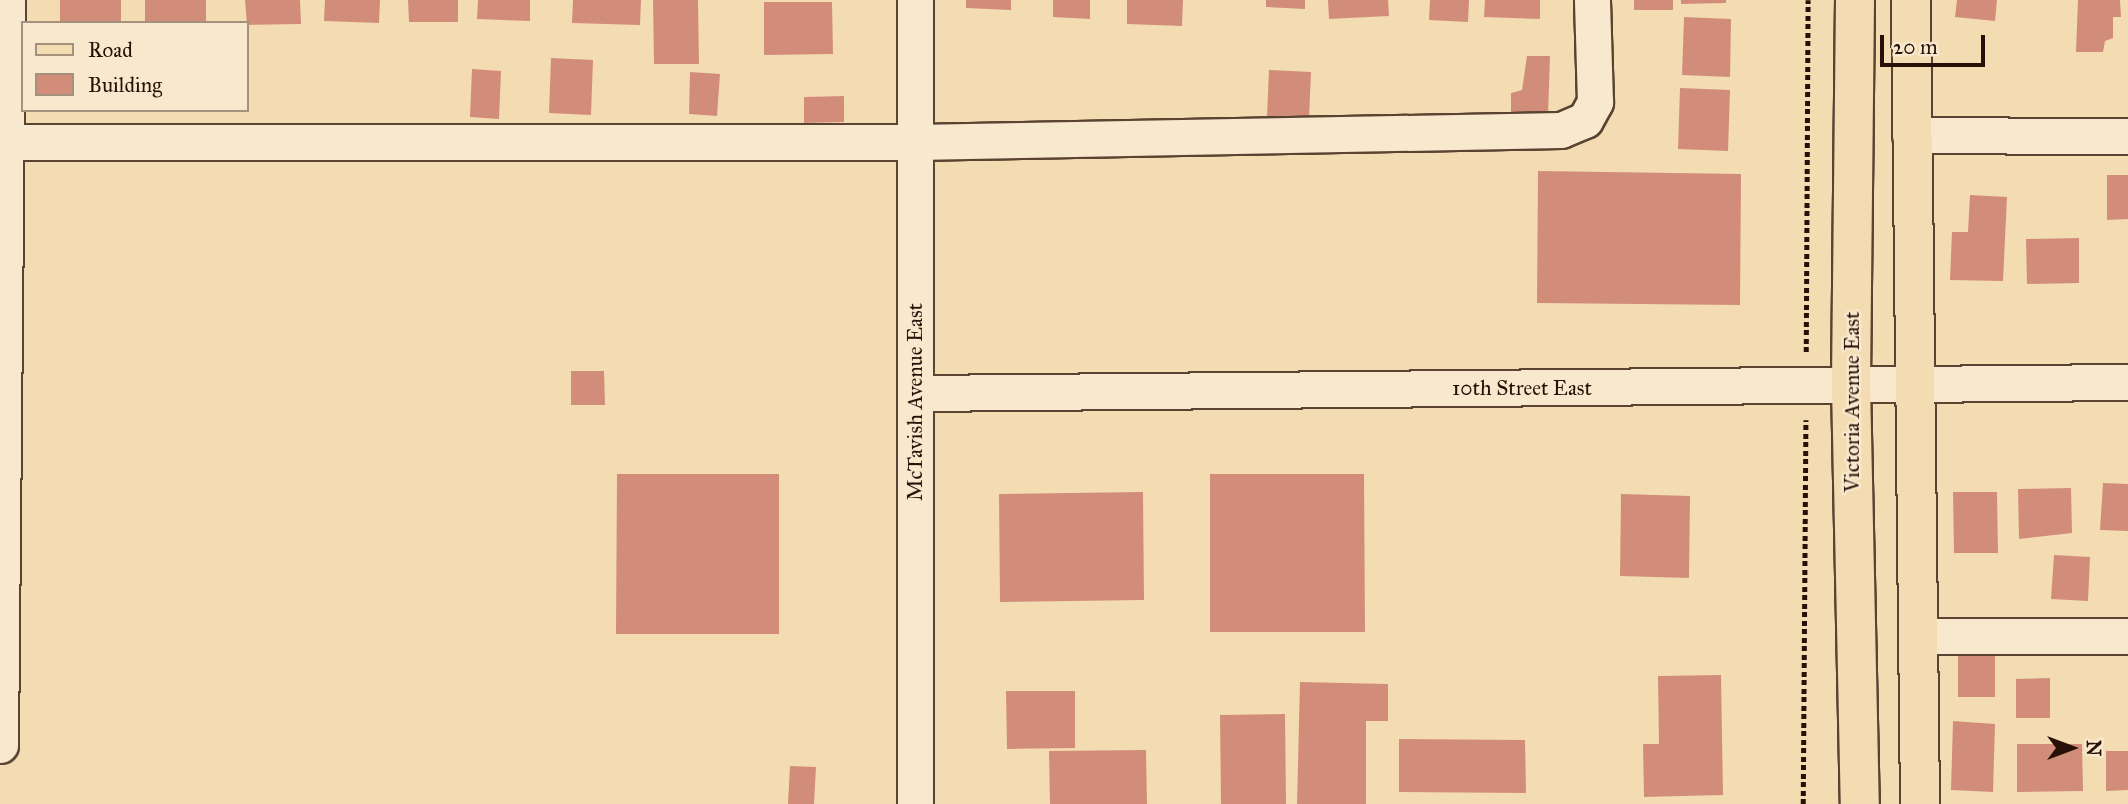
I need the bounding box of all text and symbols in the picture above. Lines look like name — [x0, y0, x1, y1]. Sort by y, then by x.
legend — [21, 21, 248, 112]
scale bar — [1883, 21, 1988, 65]
text: 20 m — [1893, 34, 1938, 60]
text: Road — [88, 37, 133, 63]
text: Building — [88, 72, 162, 98]
street label: McTavish Avenue East — [902, 303, 928, 501]
street label: Victoria Avenue East — [1839, 312, 1865, 492]
street label: 10th Street East — [1452, 375, 1592, 401]
north arrow — [2037, 713, 2107, 783]
text: N — [2082, 740, 2105, 756]

